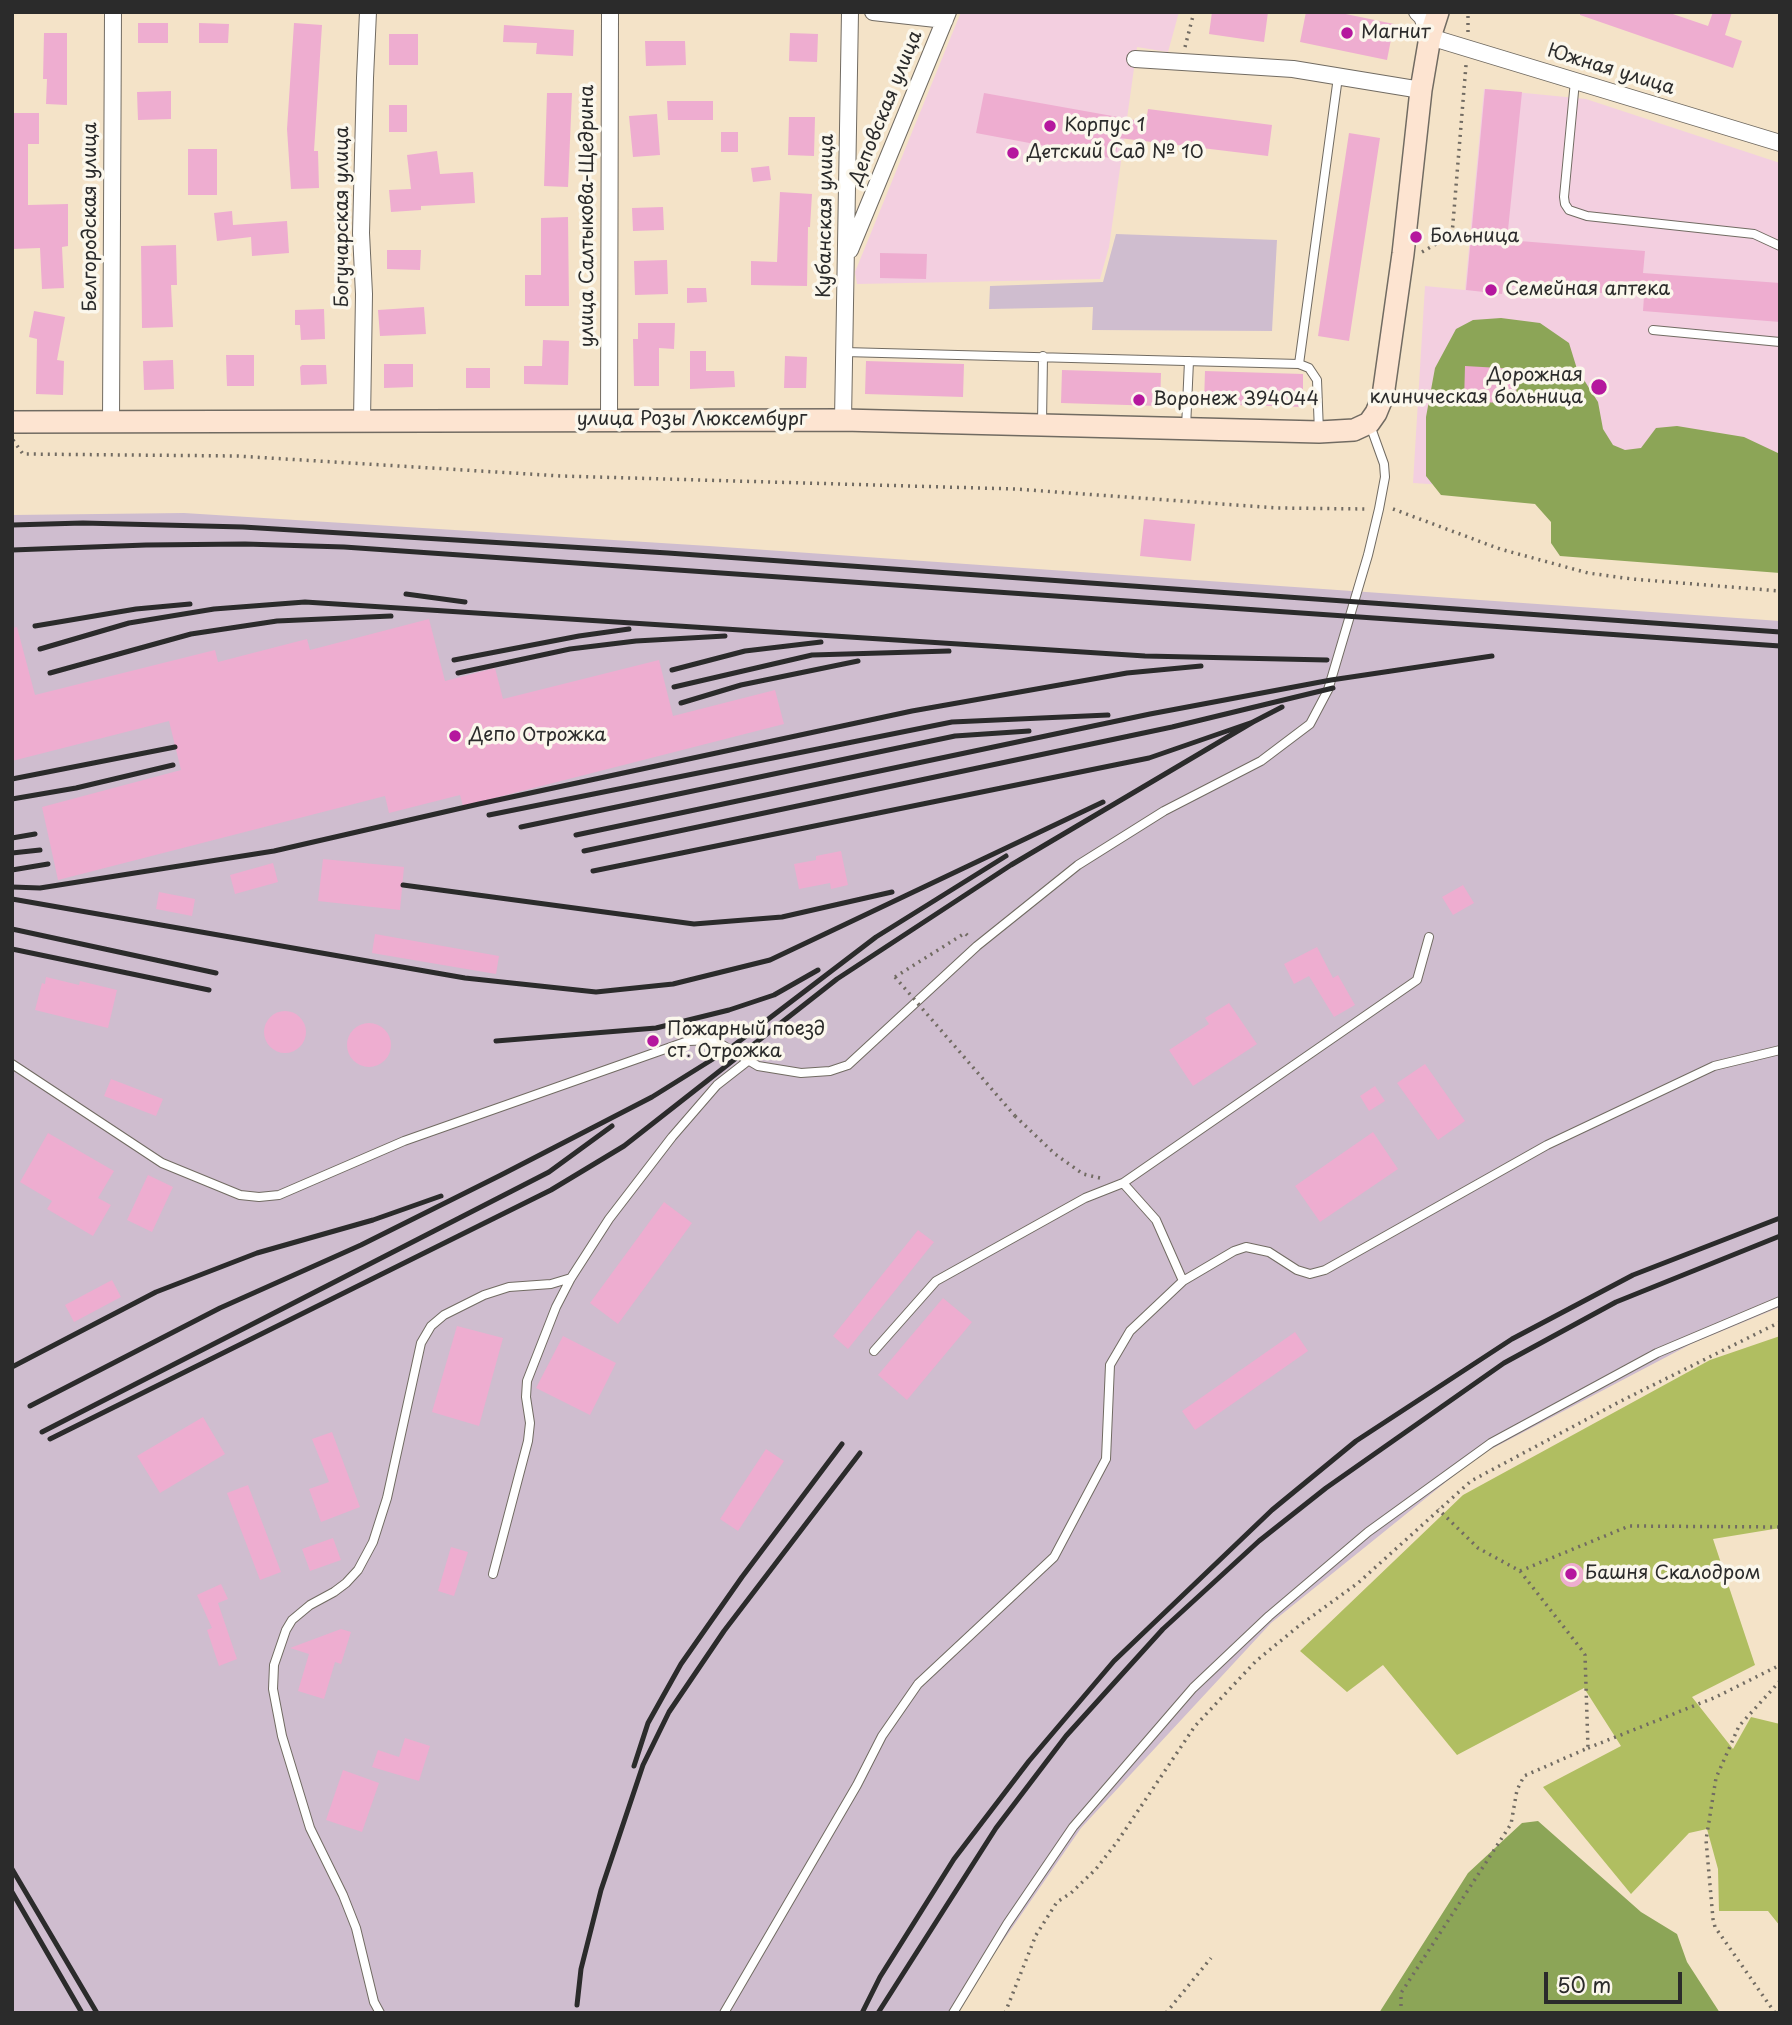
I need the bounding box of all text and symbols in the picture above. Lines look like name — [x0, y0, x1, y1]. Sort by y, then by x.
place label: Магнит — [1361, 22, 1431, 44]
marker: Магнит — [1339, 25, 1355, 41]
street label: Деповская улица — [845, 28, 927, 188]
street label: Южная улица — [1545, 40, 1677, 100]
street label: улица Салтыкова-Щедрина — [577, 85, 599, 347]
place label: Корпус 1 — [1064, 115, 1145, 137]
marker: Корпус 1 — [1042, 118, 1058, 134]
street label: Белгородская улица — [80, 122, 102, 312]
street label: Богучарская улица — [332, 126, 354, 308]
street label: Кубанская улица — [813, 134, 839, 298]
place label: Детский Сад № 10 — [1027, 142, 1204, 164]
marker: Детский Сад № 10 — [1005, 145, 1021, 161]
place label: Больница — [1430, 226, 1519, 248]
marker: Больница — [1408, 229, 1424, 245]
place label: Семейная аптека — [1505, 279, 1670, 301]
marker: Семейная аптека — [1483, 282, 1499, 298]
place label: Дорожная клиническая больница — [1370, 365, 1583, 409]
marker: Дорожная клиническая больница — [1589, 377, 1609, 397]
place label: Воронеж 394044 — [1153, 389, 1319, 411]
marker: Воронеж 394044 — [1131, 392, 1147, 408]
street label: улица Розы Люксембург — [577, 409, 807, 431]
place label: Депо Отрожка — [469, 725, 606, 747]
marker: Депо Отрожка — [447, 728, 463, 744]
place label: Пожарный поезд ст. Отрожка — [667, 1019, 825, 1063]
marker: Пожарный поезд ст. Отрожка — [645, 1033, 661, 1049]
place label: Башня Скалодром — [1585, 1563, 1761, 1585]
marker: Башня Скалодром — [1563, 1566, 1579, 1582]
scale bar — [1547, 1958, 1685, 2002]
text: 50 m — [1557, 1968, 1611, 2000]

